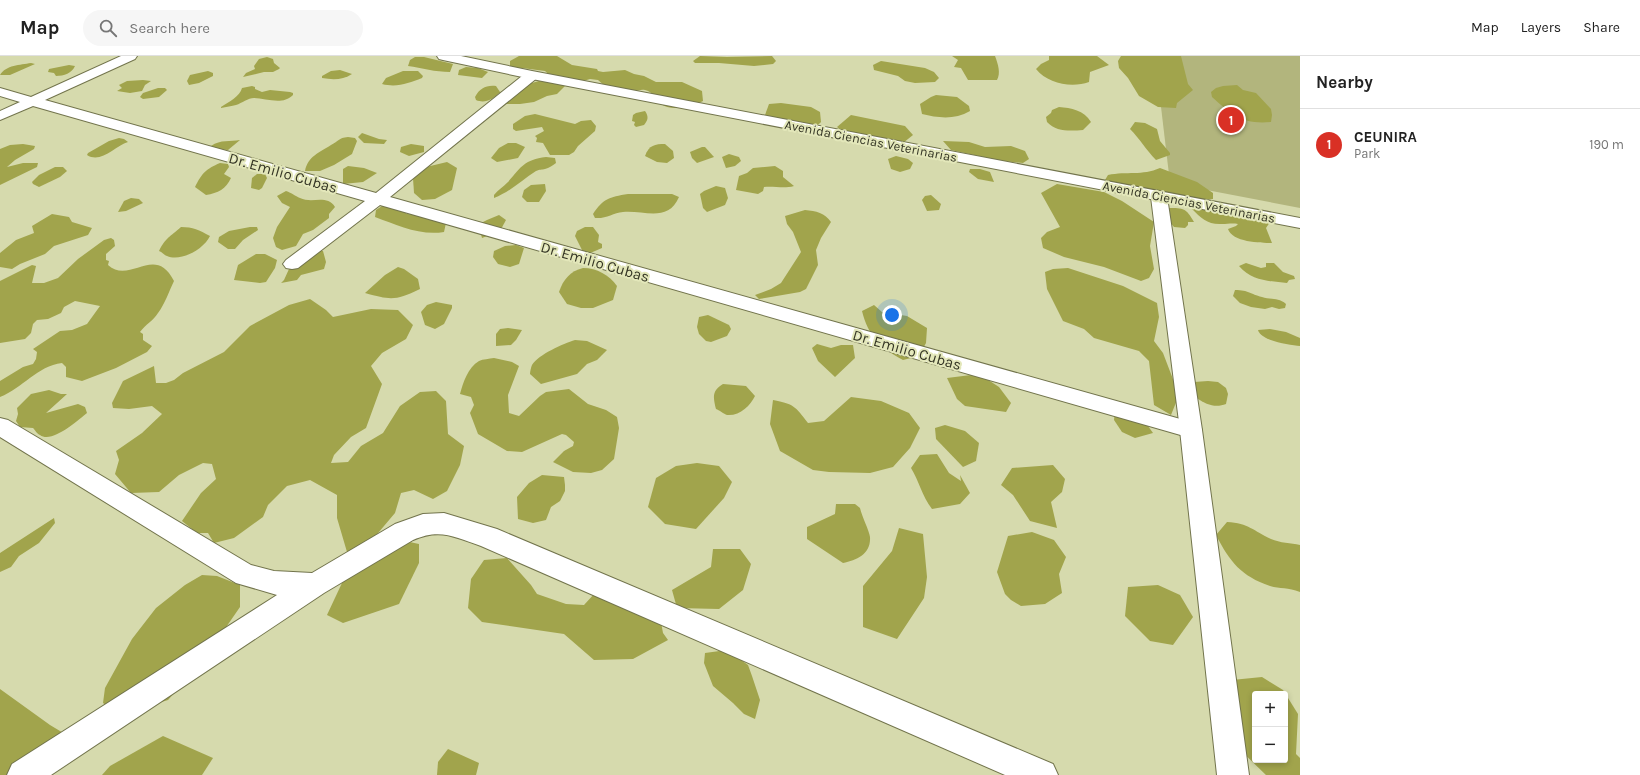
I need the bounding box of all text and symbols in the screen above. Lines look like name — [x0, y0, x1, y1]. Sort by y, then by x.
search box — [83, 10, 363, 46]
text: Map — [20, 17, 59, 39]
icon: search — [97, 17, 119, 39]
text: Search here — [129, 19, 210, 37]
text: Map — [1471, 19, 1499, 36]
text: Layers — [1521, 19, 1561, 36]
text: Share — [1583, 19, 1620, 36]
text: Nearby — [1316, 72, 1373, 92]
pin: 1 — [1218, 105, 1244, 135]
street label: Avenida Ciencias Veterinarias — [784, 117, 959, 165]
text: CEUNIRA — [1354, 128, 1417, 146]
text: 1 — [1327, 137, 1331, 152]
text: 190 m — [1589, 137, 1624, 152]
text: Park — [1354, 146, 1380, 161]
street label: Dr. Emilio Cubas — [227, 149, 339, 197]
street label: Avenida Ciencias Veterinarias — [1102, 178, 1277, 226]
street label: Dr. Emilio Cubas — [539, 238, 651, 286]
your location — [882, 305, 902, 325]
street label: Dr. Emilio Cubas — [851, 326, 963, 374]
map controls — [1252, 691, 1288, 763]
button: + — [1252, 691, 1288, 727]
button: − — [1252, 727, 1288, 763]

